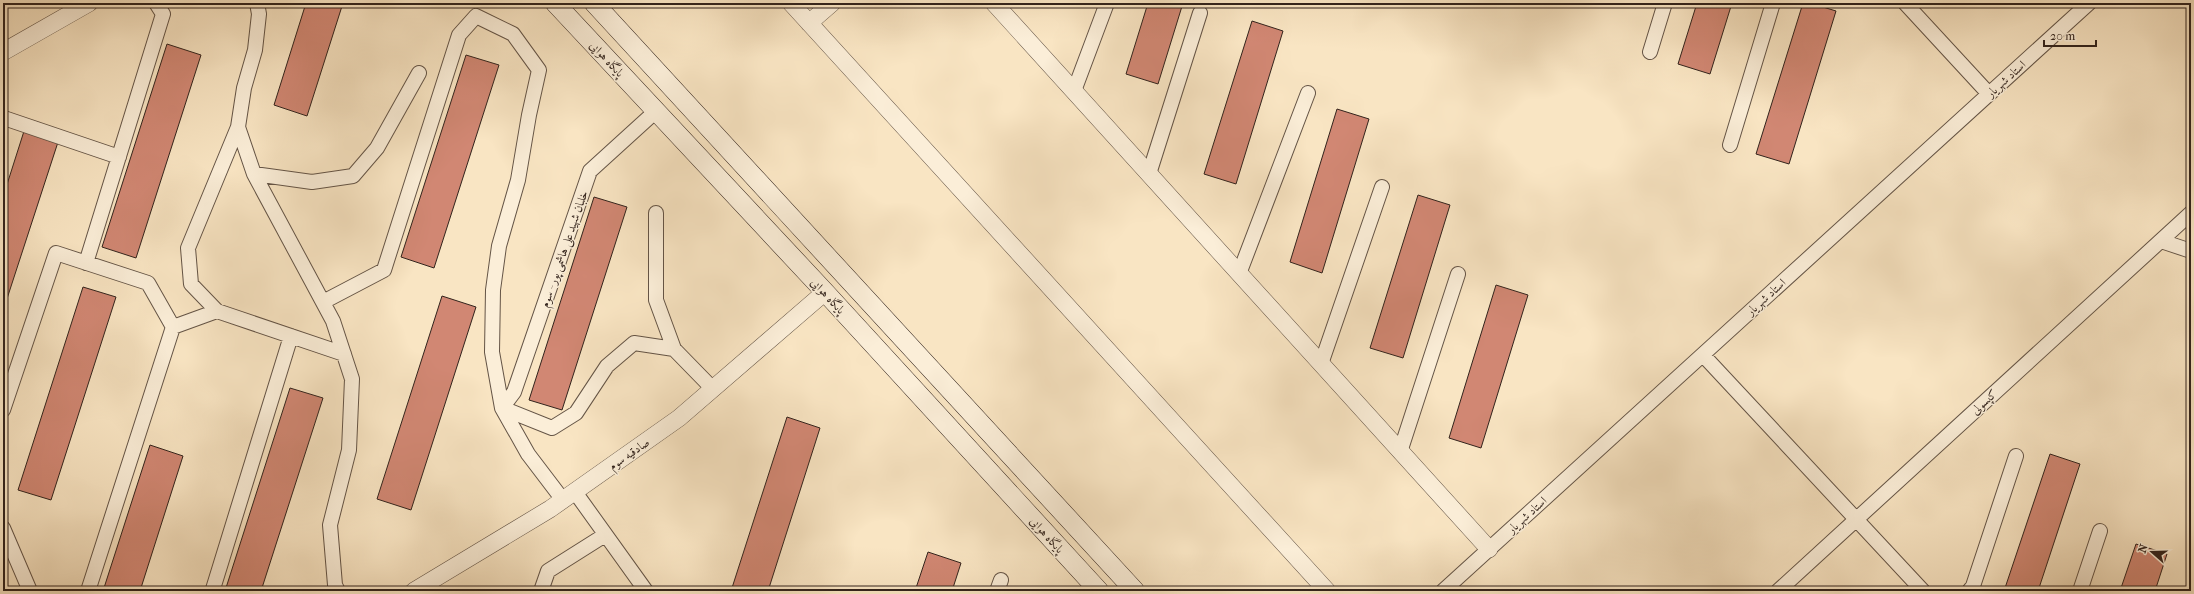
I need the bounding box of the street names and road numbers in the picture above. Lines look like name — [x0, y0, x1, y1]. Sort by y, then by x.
street label: پایگاه هوایی — [585, 37, 628, 82]
street label: استاد شهریار — [1983, 57, 2030, 102]
street label: خلبان شهید علی هاشمی پور - سوم — [537, 189, 594, 311]
street label: پایگاه هوایی — [806, 274, 849, 319]
street label: استاد شهریار — [1743, 275, 1790, 320]
street label: کپسولی — [1968, 387, 2001, 419]
street label: صادقیه سوم — [606, 435, 654, 476]
street label: استاد شهریار — [1504, 493, 1551, 538]
street label: پایگاه هوایی — [1026, 513, 1068, 558]

